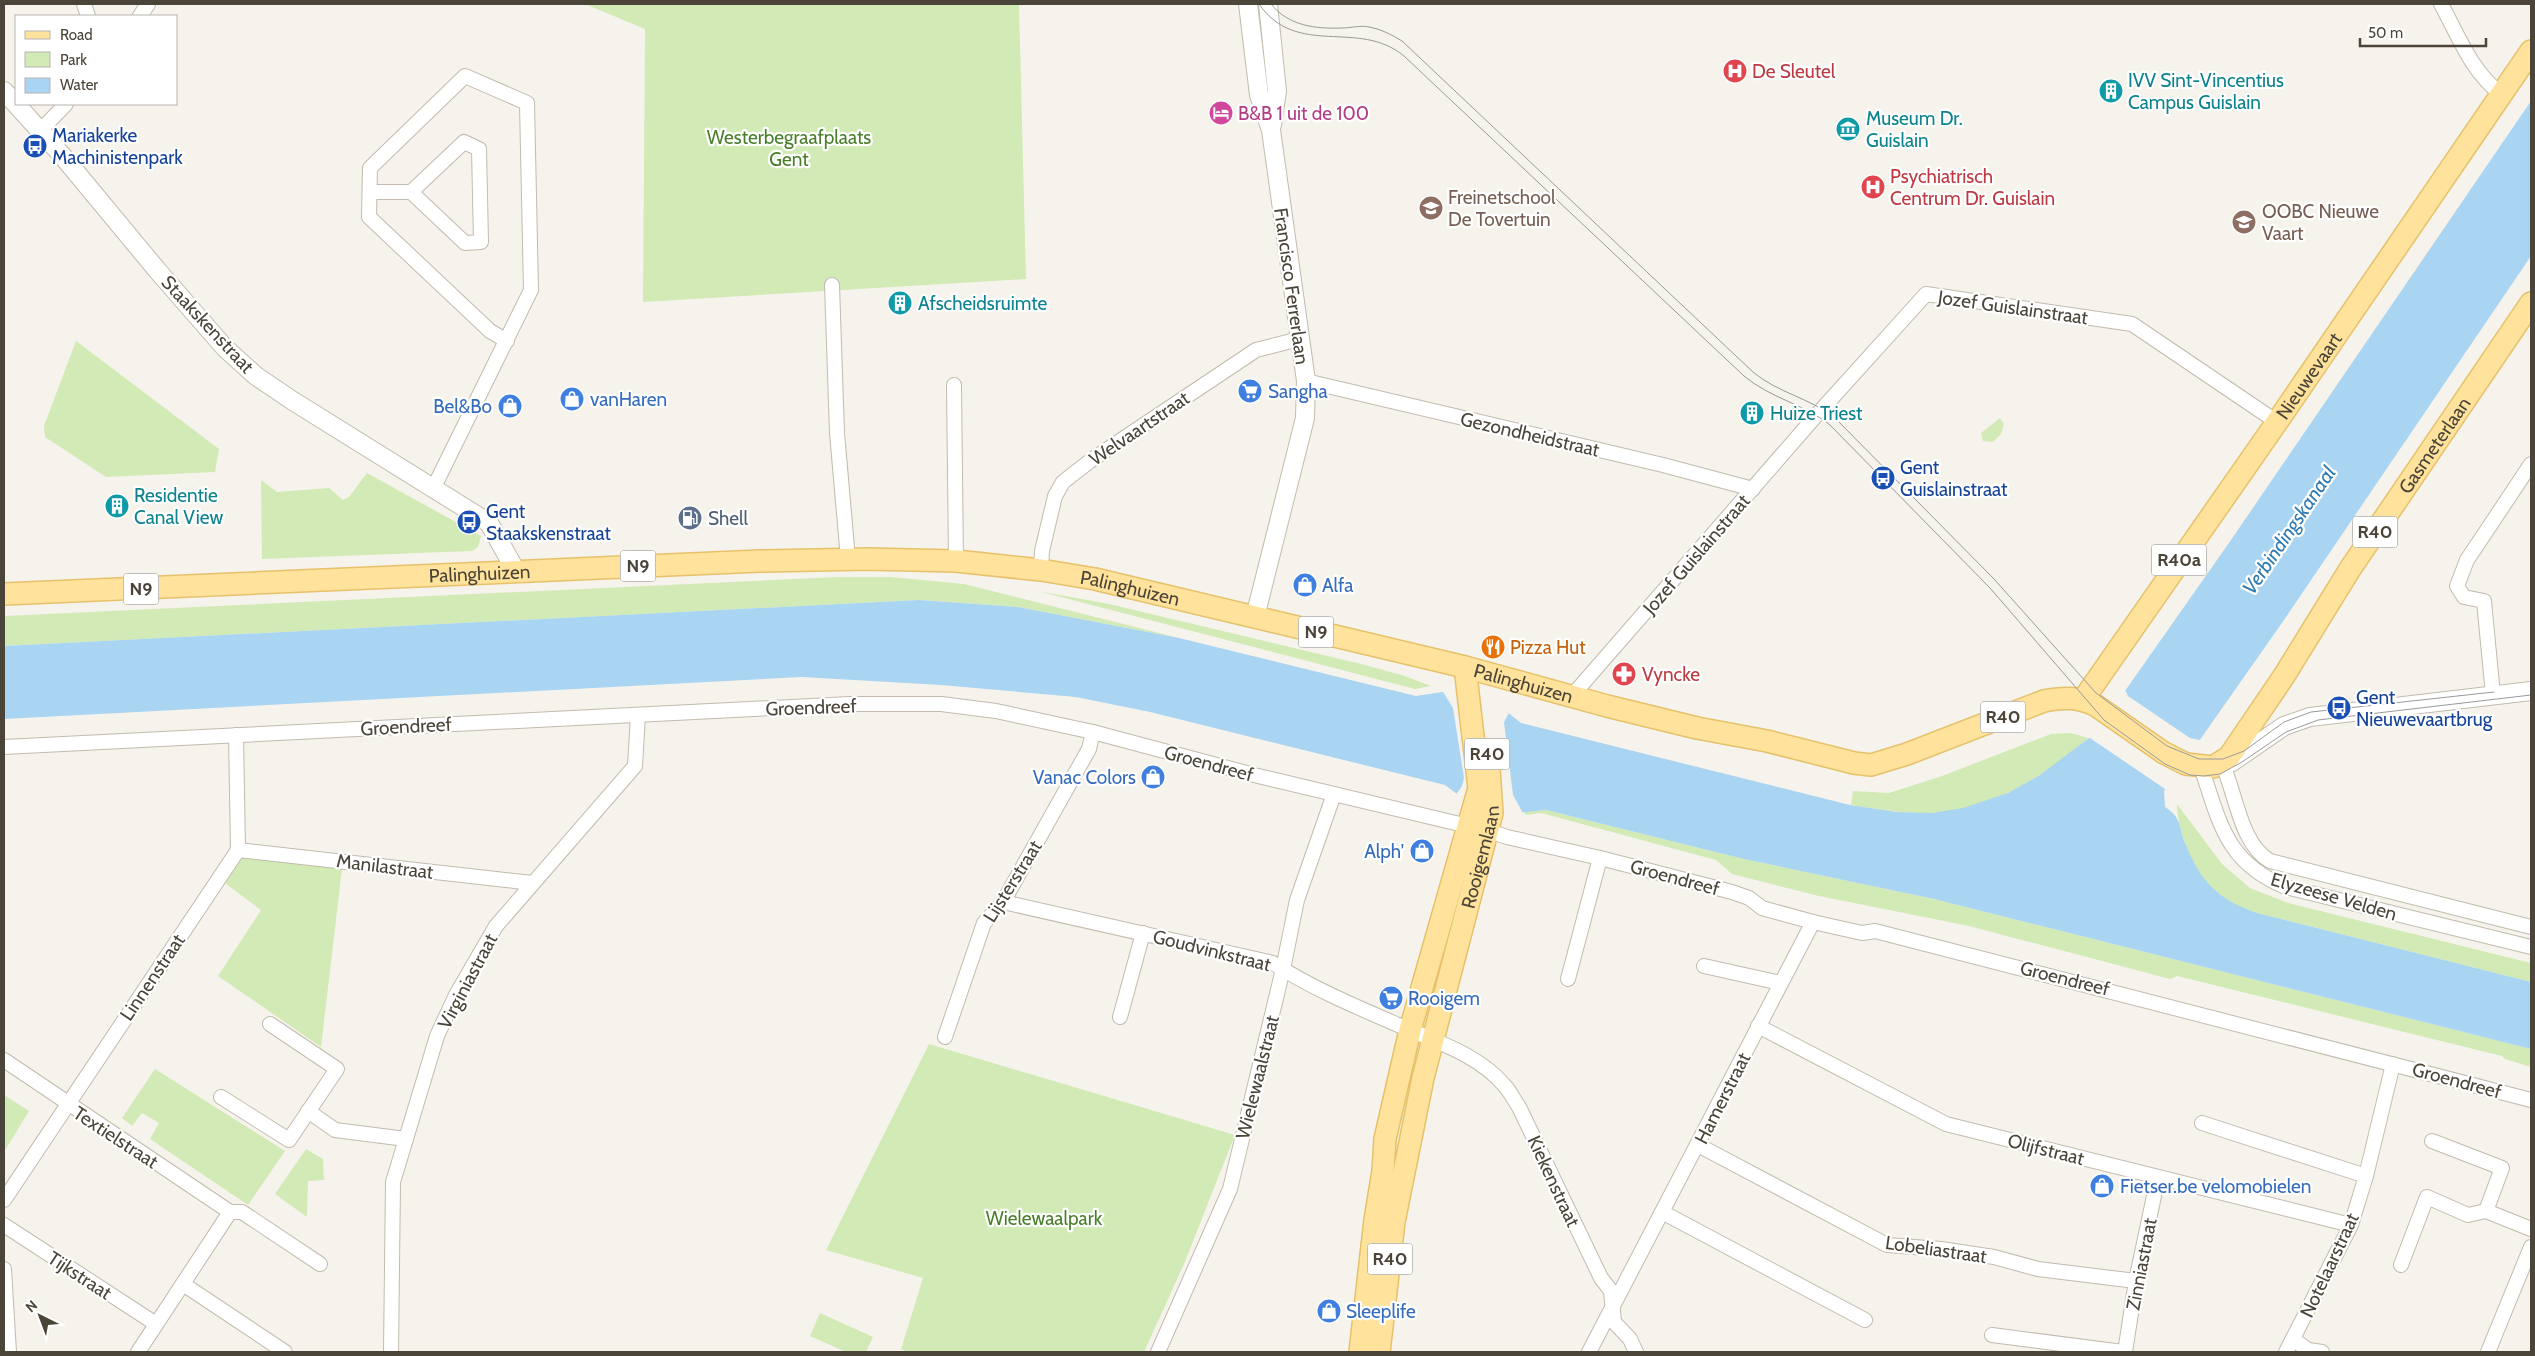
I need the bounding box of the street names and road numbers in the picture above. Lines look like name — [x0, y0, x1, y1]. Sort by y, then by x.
street label: Francisco Ferrerlaan — [1269, 206, 1314, 366]
street label: Staakskenstraat — [157, 271, 259, 378]
street label: Jozef Guislainstraat — [1935, 285, 2090, 329]
street label: Nieuwevaart — [2271, 328, 2347, 424]
street label: Welvaartstraat — [1085, 386, 1194, 470]
street label: Gasmeterlaan — [2394, 393, 2476, 498]
street label: Gezondheidstraat — [1458, 407, 1602, 462]
street label: Jozef Guislainstraat — [1637, 489, 1755, 620]
road number: R40 — [2352, 516, 2398, 548]
road number: R40a — [2152, 544, 2206, 576]
road number: N9 — [620, 550, 656, 582]
street label: Palinghuizen — [428, 560, 531, 587]
street label: Palinghuizen — [1078, 566, 1182, 611]
road number: N9 — [124, 574, 158, 604]
road number: N9 — [1298, 616, 1334, 648]
street label: Palinghuizen — [1471, 659, 1576, 708]
street label: Groendreef — [765, 694, 858, 721]
road number: R40 — [1980, 702, 2026, 732]
street label: Groendreef — [360, 713, 453, 740]
road number: R40 — [1464, 739, 1510, 770]
street label: Groendreef — [1162, 741, 1257, 787]
street label: Rooigemlaan — [1457, 805, 1504, 911]
street label: Lijsterstraat — [978, 836, 1047, 926]
street label: Manilastraat — [335, 849, 435, 884]
street label: Groendreef — [1628, 855, 1723, 901]
street label: Elyzeese Velden — [2268, 868, 2400, 925]
street label: Goudvinkstraat — [1151, 925, 1274, 976]
street label: Linnenstraat — [115, 929, 190, 1025]
street label: Virginiastraat — [433, 929, 502, 1033]
street label: Groendreef — [2018, 956, 2113, 1001]
street label: Wielewaalstraat — [1231, 1012, 1284, 1141]
street label: Hamerstraat — [1690, 1048, 1756, 1148]
street label: Groendreef — [2410, 1058, 2505, 1104]
street label: Textielstraat — [69, 1101, 163, 1174]
street label: Olijfstraat — [2005, 1129, 2087, 1170]
street label: Kiekenstraat — [1522, 1132, 1585, 1231]
street label: Notelaarstraat — [2295, 1209, 2364, 1321]
street label: Zinniastraat — [2121, 1216, 2162, 1312]
street label: Lobeliastraat — [1884, 1231, 1989, 1268]
road number: R40 — [1368, 1244, 1412, 1274]
street label: Tijkstraat — [44, 1246, 116, 1305]

